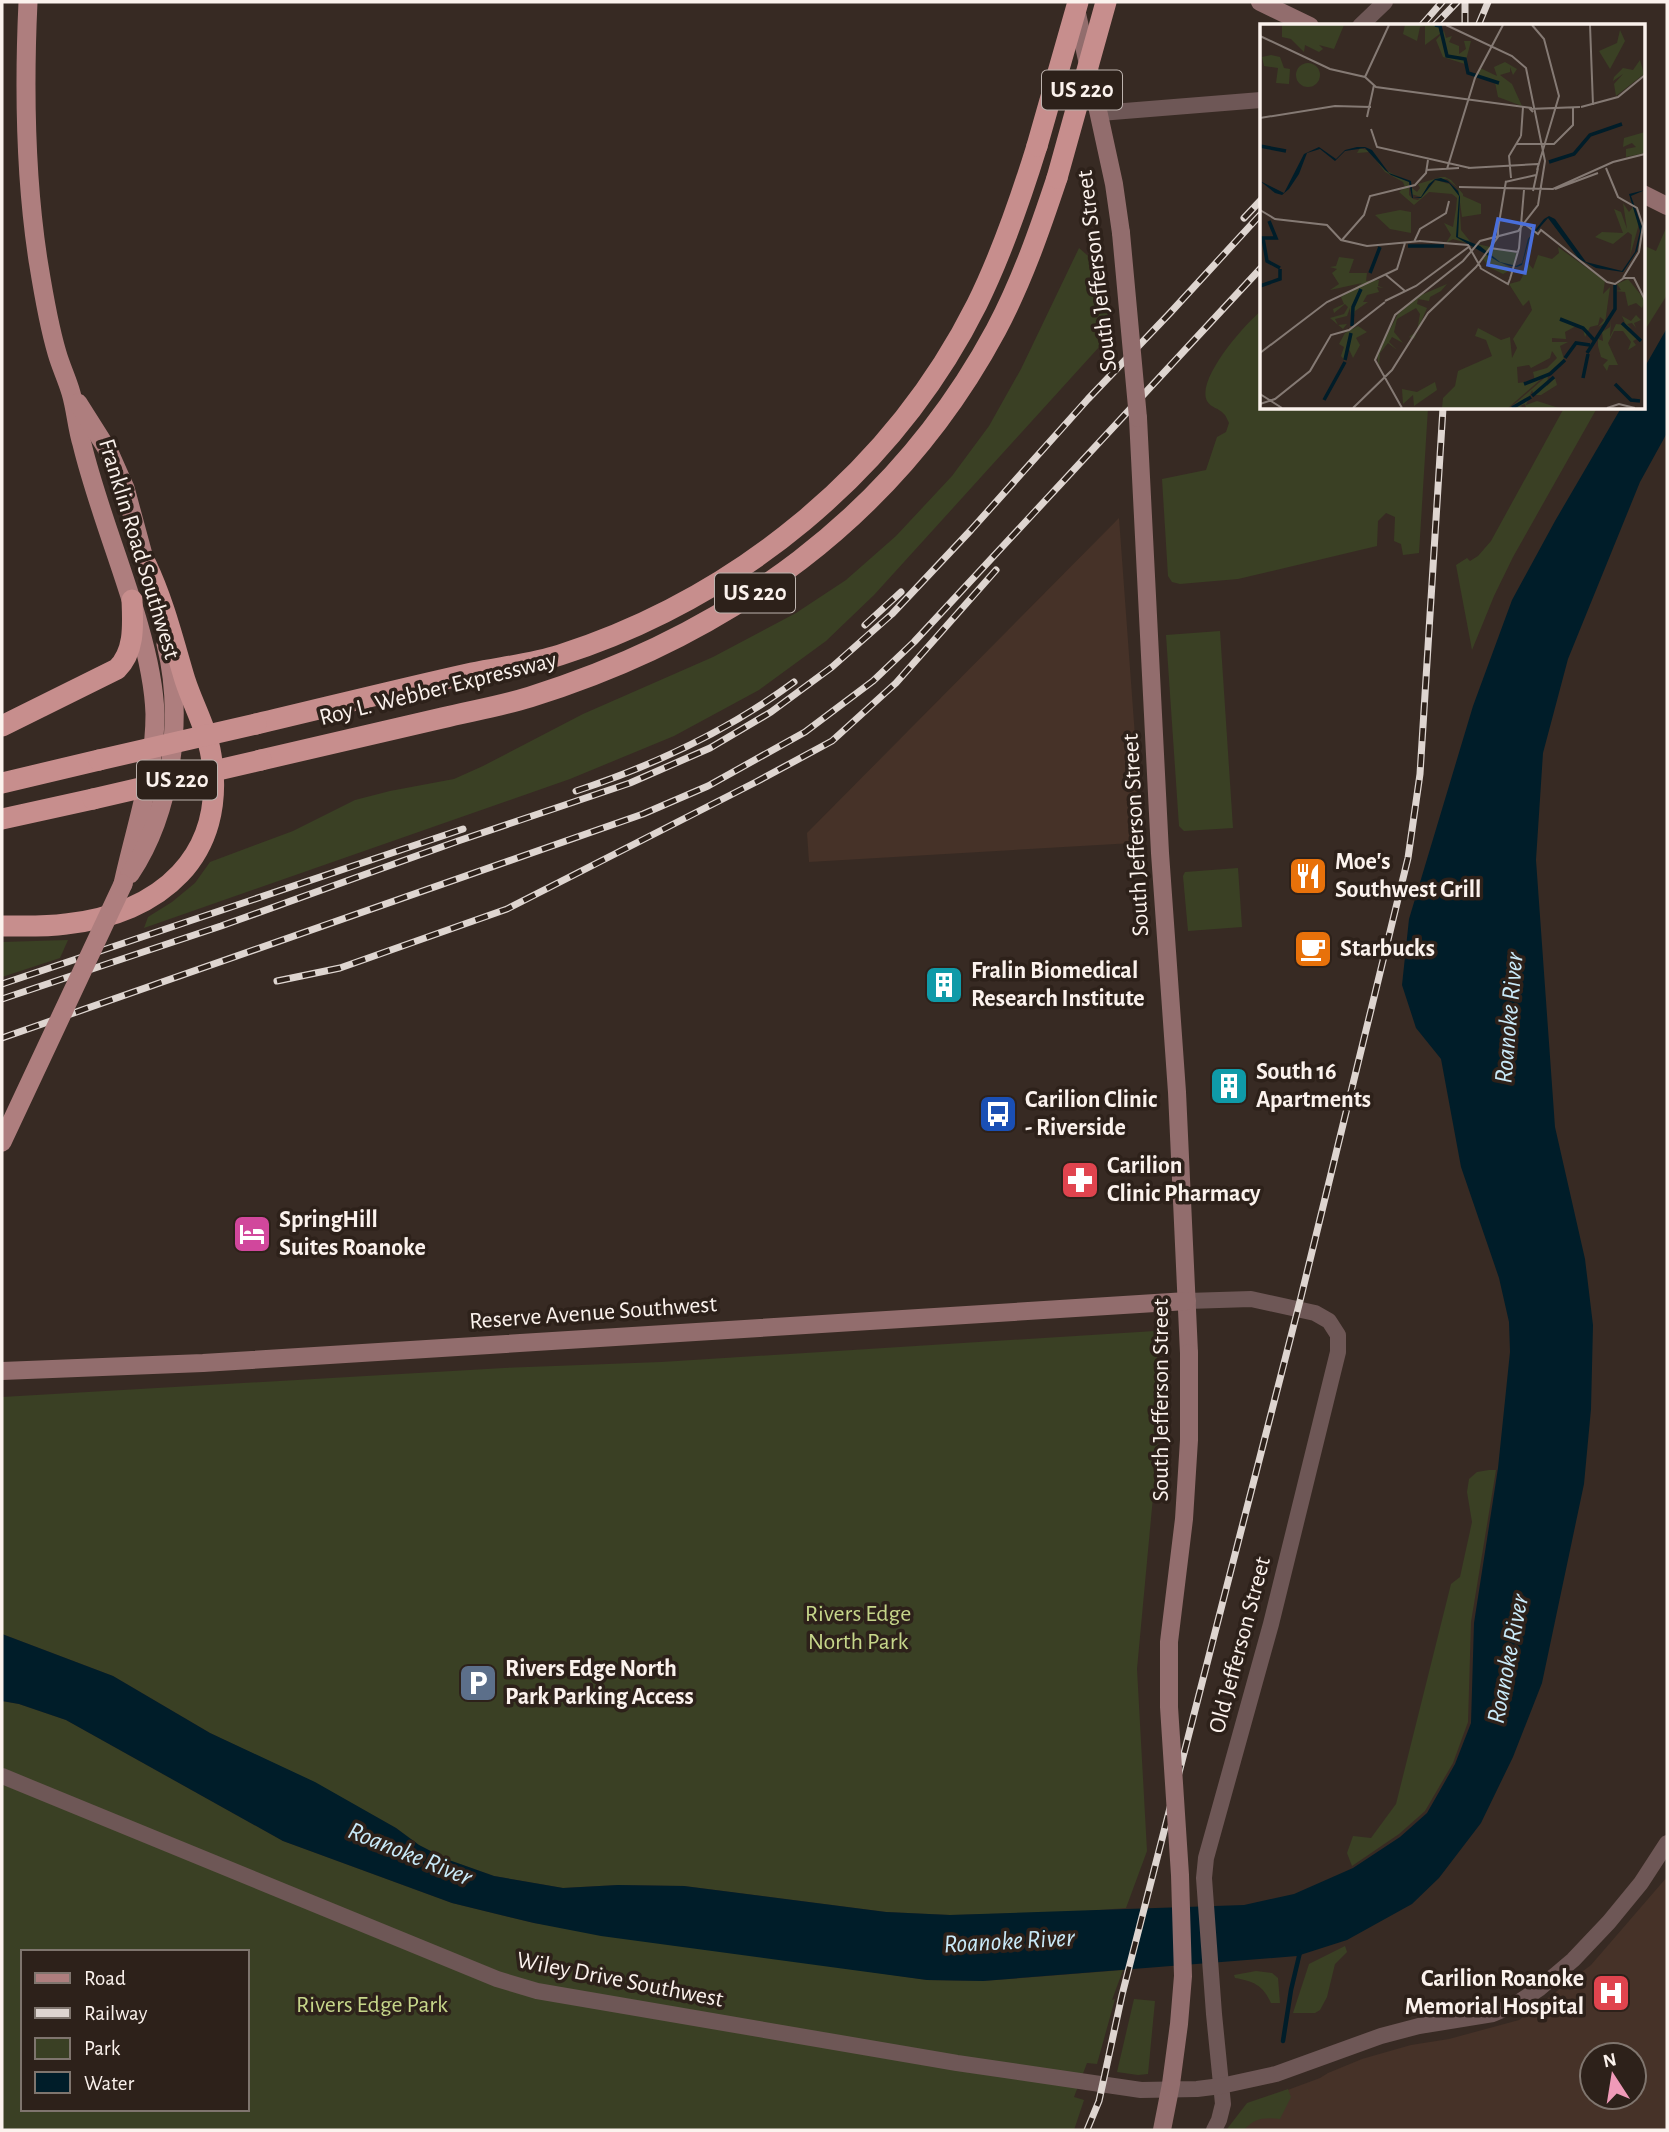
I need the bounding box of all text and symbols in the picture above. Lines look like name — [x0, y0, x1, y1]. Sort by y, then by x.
inset map — [1260, 24, 1644, 410]
road number: US 220 — [1042, 71, 1122, 110]
street label: South Jefferson Street — [1073, 168, 1121, 373]
street label: Franklin Road Southwest — [94, 436, 184, 662]
road number: US 220 — [715, 573, 795, 612]
street label: Roy L. Webber Expressway — [317, 648, 559, 730]
street label: South Jefferson Street — [1119, 733, 1153, 937]
road number: US 220 — [137, 760, 217, 800]
place label: Moe's Southwest Grill — [1335, 850, 1481, 902]
restaurant icon: Moe's Southwest Grill — [1287, 855, 1329, 897]
cafe icon: Starbucks — [1292, 928, 1334, 970]
place label: Starbucks — [1340, 937, 1435, 961]
water label: Roanoke River — [1490, 950, 1528, 1084]
place label: Fralin Biomedical Research Institute — [971, 959, 1145, 1011]
building icon: Fralin Biomedical Research Institute — [923, 964, 965, 1006]
place label: South 16 Apartments — [1256, 1060, 1371, 1112]
building icon: South 16 Apartments — [1208, 1065, 1250, 1107]
place label: Carilion Clinic - Riverside — [1025, 1088, 1157, 1140]
bus stop icon: Carilion Clinic - Riverside — [977, 1093, 1019, 1135]
place label: Carilion Clinic Pharmacy — [1107, 1154, 1261, 1206]
pharmacy icon: Carilion Clinic Pharmacy — [1059, 1159, 1101, 1201]
place label: SpringHill Suites Roanoke — [279, 1208, 426, 1260]
hotel icon: SpringHill Suites Roanoke — [231, 1213, 273, 1255]
street label: Reserve Avenue Southwest — [468, 1292, 718, 1334]
street label: South Jefferson Street — [1149, 1298, 1173, 1502]
street label: Old Jefferson Street — [1205, 1554, 1275, 1736]
water label: Roanoke River — [1483, 1591, 1534, 1726]
park label: Rivers Edge North Park — [805, 1602, 911, 1654]
place label: Rivers Edge North Park Parking Access — [505, 1657, 694, 1709]
parking icon: Rivers Edge North Park Parking Access — [457, 1662, 499, 1704]
water label: Roanoke River — [344, 1817, 477, 1891]
water label: Roanoke River — [943, 1925, 1077, 1957]
street label: Wiley Drive Southwest — [514, 1948, 726, 2012]
legend — [21, 1950, 248, 2111]
place label: Carilion Roanoke Memorial Hospital — [1405, 1967, 1584, 2019]
text: Road — [84, 1968, 126, 1989]
hospital icon: Carilion Roanoke Memorial Hospital — [1590, 1972, 1632, 2014]
park label: Rivers Edge Park — [296, 1993, 448, 2017]
text: Railway — [84, 2003, 147, 2024]
text: Park — [84, 2038, 121, 2059]
north arrow — [1578, 2041, 1648, 2111]
text: N — [1601, 2050, 1618, 2072]
text: Water — [84, 2073, 134, 2094]

